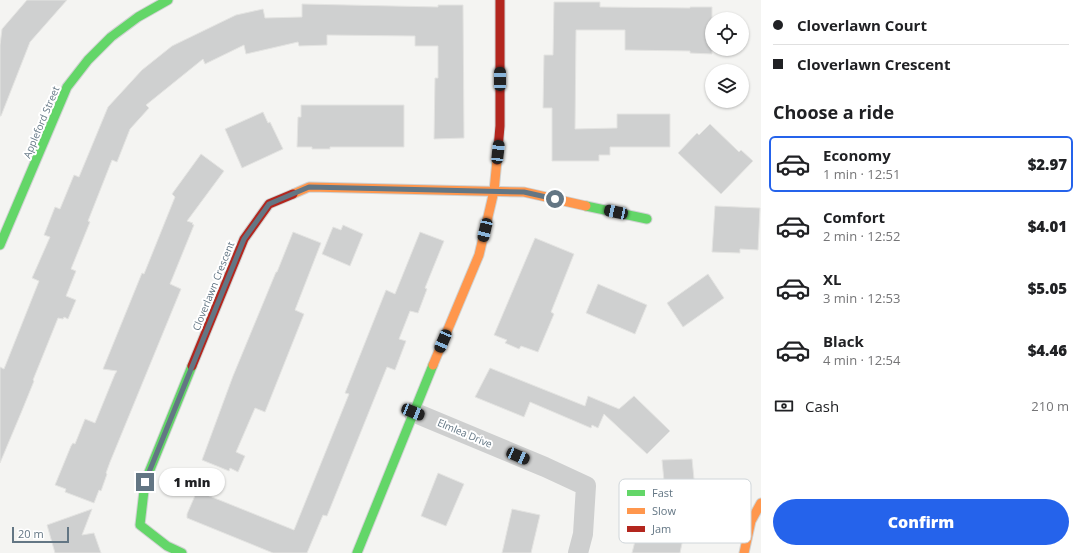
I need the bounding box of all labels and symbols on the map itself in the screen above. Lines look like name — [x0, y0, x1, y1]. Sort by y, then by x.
car — [494, 67, 506, 91]
street label: Appleford Street — [20, 84, 63, 160]
car — [491, 139, 505, 165]
route start — [546, 190, 564, 208]
car — [603, 204, 629, 220]
car — [476, 217, 494, 243]
street label: Cloverlawn Crescent — [189, 239, 237, 333]
car — [433, 328, 453, 354]
car — [400, 402, 426, 422]
street label: Elmlea Drive — [436, 415, 495, 451]
car — [505, 446, 531, 466]
callout: 1 min — [159, 468, 225, 496]
route end — [136, 473, 154, 491]
legend — [619, 479, 751, 543]
text: Fast — [652, 485, 673, 500]
text: Slow — [652, 503, 676, 518]
text: Jam — [651, 521, 671, 536]
scale bar — [12, 525, 69, 544]

